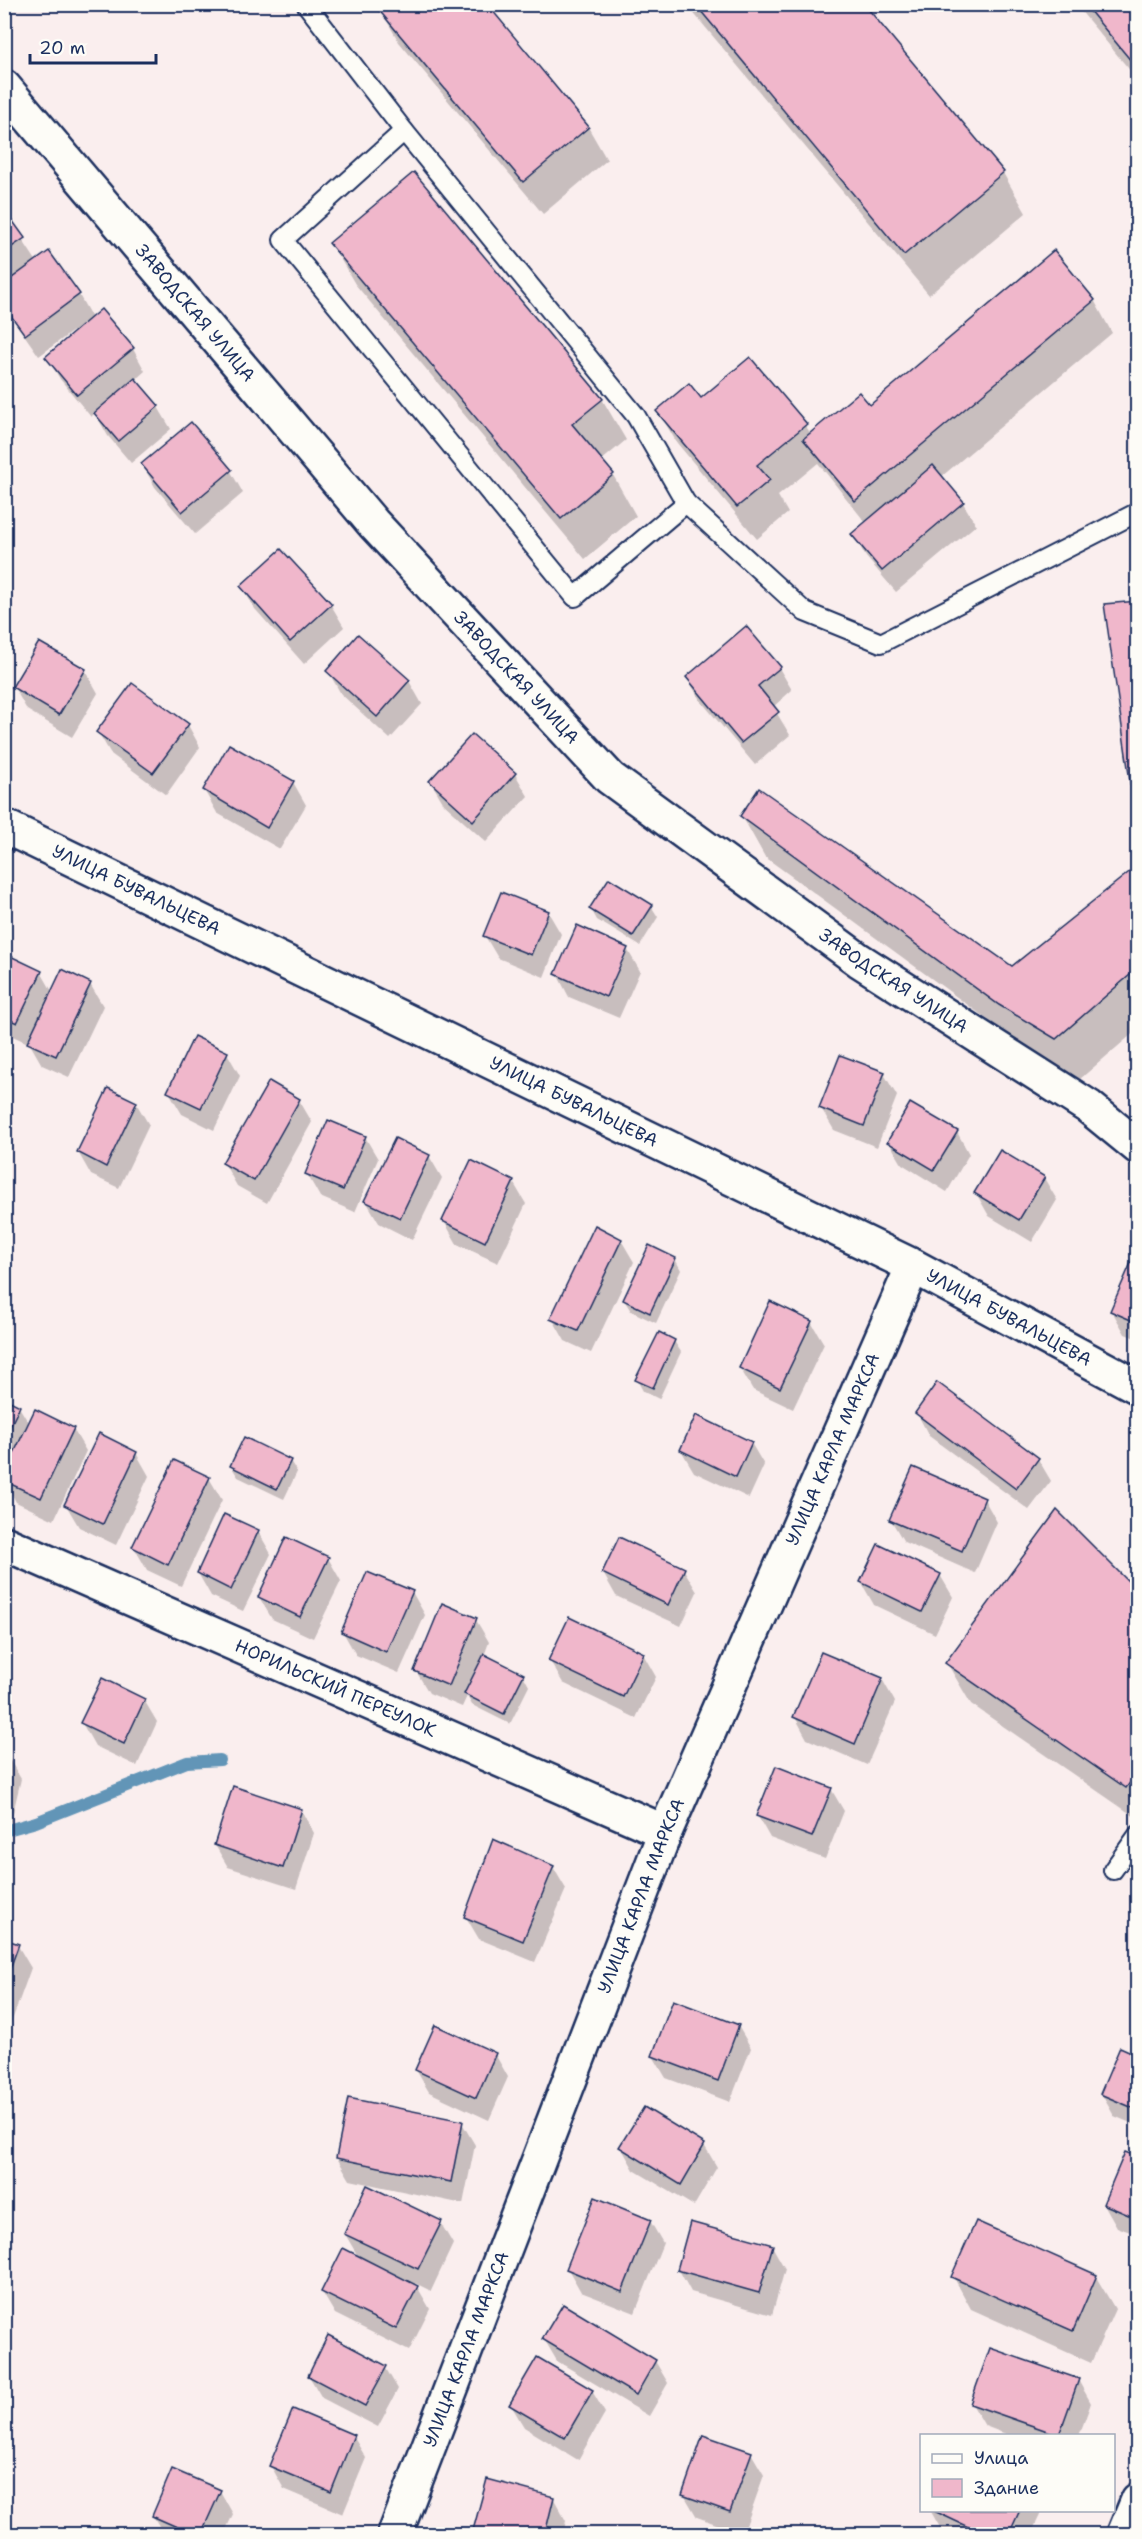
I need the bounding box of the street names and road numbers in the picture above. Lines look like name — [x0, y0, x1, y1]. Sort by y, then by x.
street label: ЗАВОДСКАЯ УЛИЦА — [130, 239, 260, 387]
street label: ЗАВОДСКАЯ УЛИЦА — [449, 606, 584, 749]
street label: УЛИЦА БУВАЛЬЦЕВА — [48, 839, 224, 941]
street label: ЗАВОДСКАЯ УЛИЦА — [814, 923, 973, 1039]
street label: УЛИЦА БУВАЛЬЦЕВА — [486, 1051, 662, 1153]
street label: УЛИЦА БУВАЛЬЦЕВА — [922, 1263, 1096, 1372]
street label: УЛИЦА КАРЛА МАРКСА — [780, 1349, 885, 1549]
street label: НОРИЛЬСКИЙ ПЕРЕУЛОК — [231, 1633, 441, 1743]
street label: УЛИЦА КАРЛА МАРКСА — [592, 1794, 690, 1997]
street label: УЛИЦА КАРЛА МАРКСА — [418, 2248, 515, 2450]

